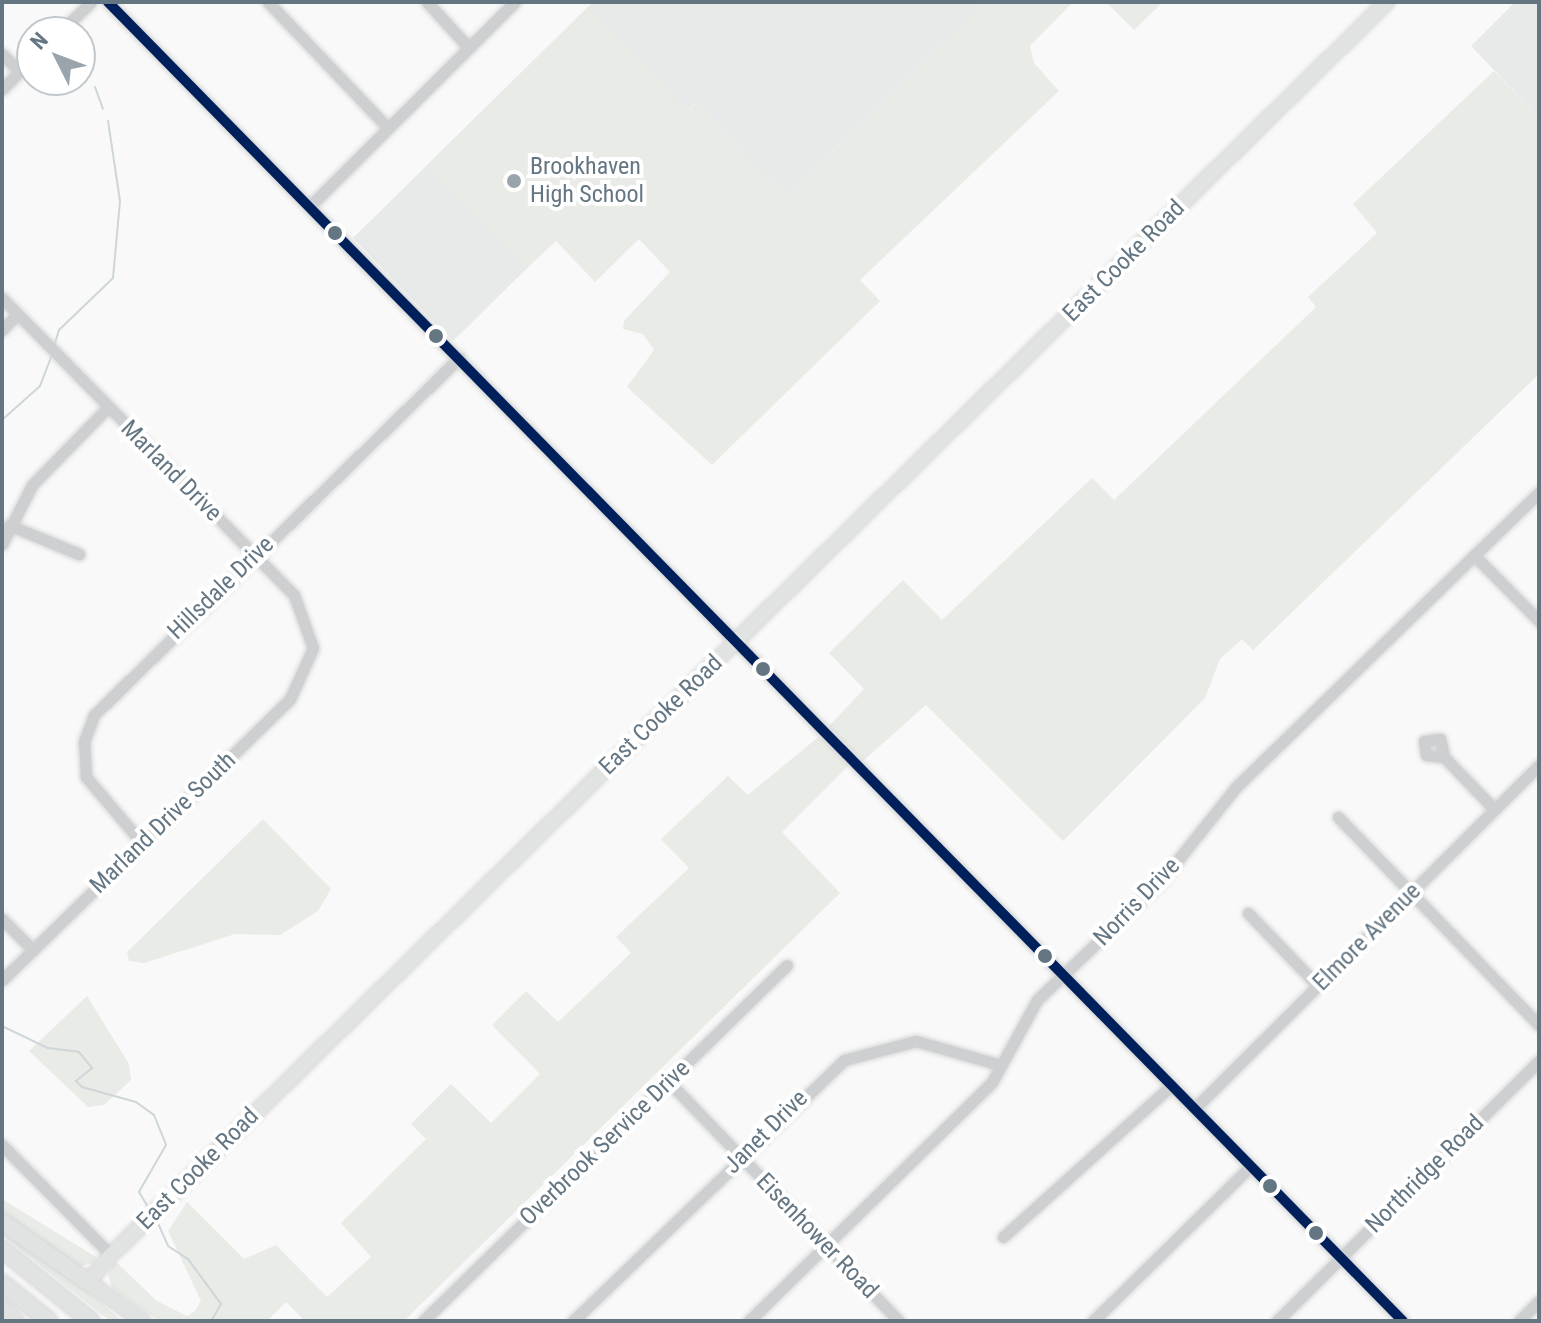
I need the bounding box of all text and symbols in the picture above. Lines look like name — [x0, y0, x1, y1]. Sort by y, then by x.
north arrow — [16, 16, 96, 96]
text: N — [25, 28, 53, 54]
place label: Brookhaven High School — [530, 153, 644, 209]
marker: Brookhaven High School — [505, 172, 523, 190]
street label: East Cooke Road — [1057, 194, 1191, 328]
unlabelled marker — [327, 225, 343, 241]
unlabelled marker — [428, 328, 444, 344]
street label: Marland Drive — [115, 415, 227, 527]
street label: Hillsdale Drive — [162, 530, 280, 646]
street label: East Cooke Road — [593, 649, 729, 781]
unlabelled marker — [755, 661, 771, 677]
street label: Marland Drive South — [84, 746, 242, 900]
street label: Norris Drive — [1088, 852, 1186, 952]
street label: Elmore Avenue — [1307, 877, 1427, 997]
unlabelled marker — [1037, 948, 1053, 964]
street label: Overbrook Service Drive — [514, 1054, 696, 1232]
street label: Janet Drive — [718, 1084, 814, 1180]
street label: East Cooke Road — [131, 1102, 265, 1236]
street label: Northridge Road — [1360, 1109, 1490, 1239]
street label: Eisenhower Road — [750, 1167, 884, 1305]
unlabelled marker — [1262, 1178, 1278, 1194]
unlabelled marker — [1308, 1225, 1324, 1241]

